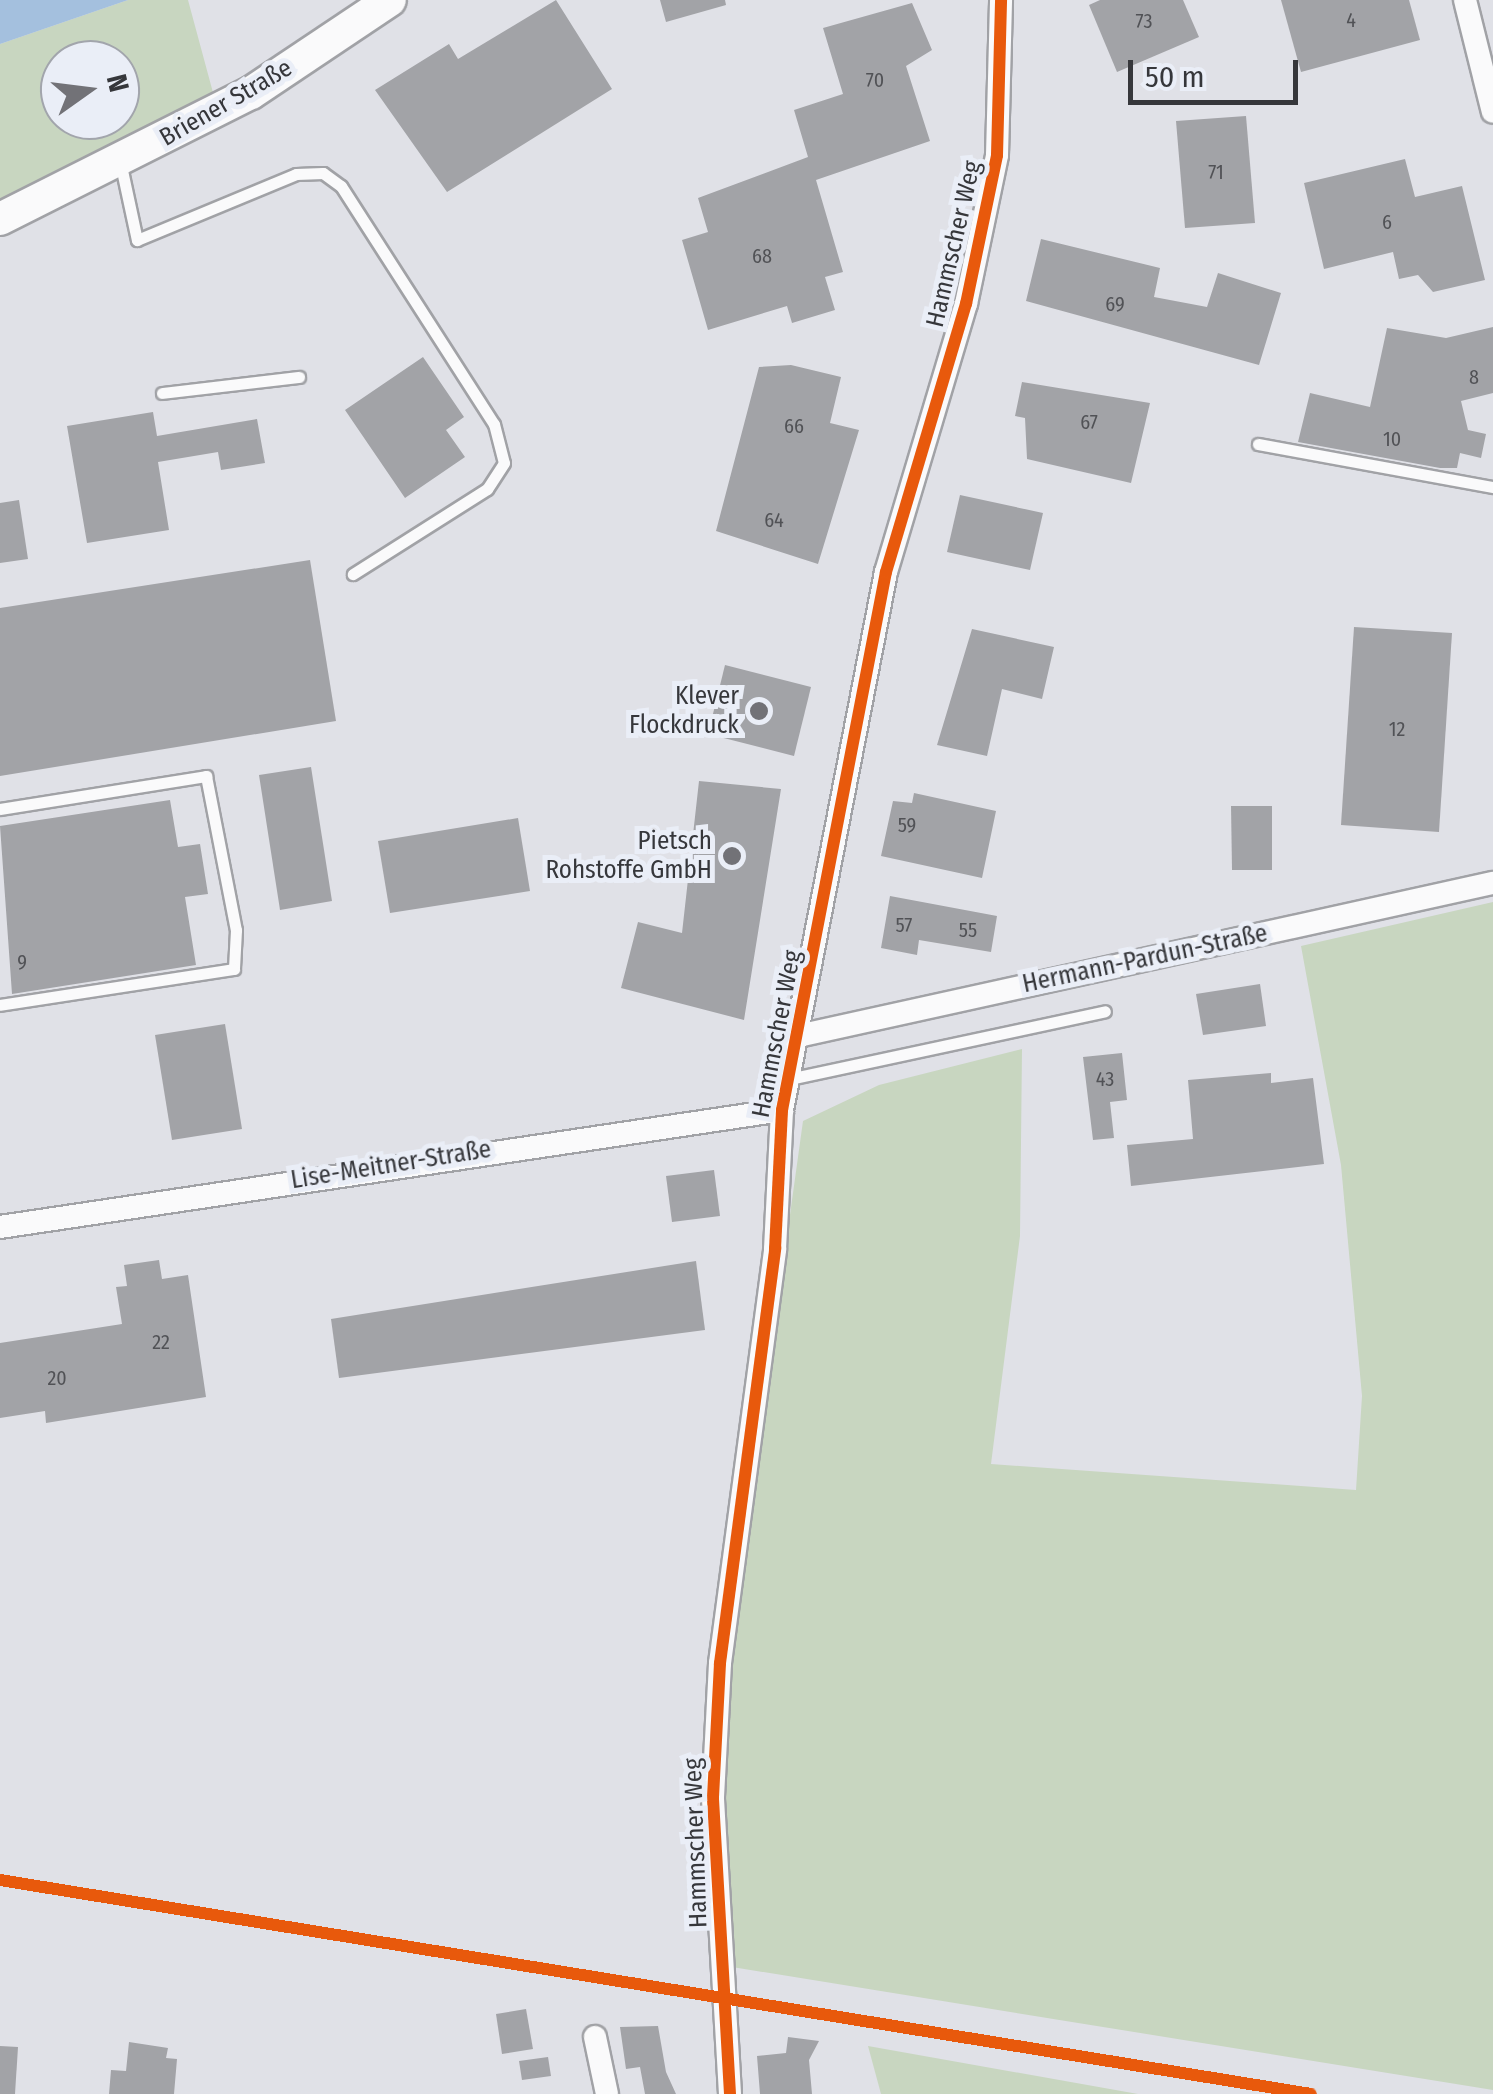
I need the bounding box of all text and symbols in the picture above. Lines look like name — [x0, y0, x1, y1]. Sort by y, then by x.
house number: 4 — [1346, 8, 1356, 32]
house number: 73 — [1136, 9, 1152, 33]
north arrow — [40, 40, 140, 140]
scale bar — [1133, 40, 1303, 102]
street label: Briener Straße — [155, 53, 297, 153]
text: 50 m — [1145, 59, 1205, 95]
house number: 70 — [866, 68, 884, 92]
text: N — [100, 71, 136, 95]
street label: Hammscher Weg — [920, 158, 988, 330]
house number: 71 — [1208, 160, 1224, 184]
house number: 6 — [1382, 210, 1392, 234]
house number: 68 — [752, 244, 772, 268]
house number: 69 — [1105, 292, 1125, 316]
house number: 8 — [1469, 365, 1479, 389]
house number: 67 — [1080, 410, 1098, 434]
house number: 66 — [784, 414, 804, 438]
house number: 10 — [1383, 427, 1401, 451]
house number: 64 — [764, 508, 784, 532]
place label: Klever Flockdruck — [629, 682, 739, 741]
marker: Klever Flockdruck — [748, 700, 770, 722]
house number: 12 — [1389, 717, 1405, 741]
house number: 59 — [898, 813, 916, 837]
place label: Pietsch Rohstoffe GmbH — [546, 827, 712, 886]
marker: Pietsch Rohstoffe GmbH — [721, 845, 743, 867]
house number: 57 — [896, 913, 912, 937]
house number: 55 — [959, 918, 977, 942]
street label: Hermann-Pardun-Straße — [1020, 918, 1270, 1000]
street label: Hammscher Weg — [746, 948, 808, 1120]
house number: 9 — [17, 950, 27, 974]
house number: 43 — [1096, 1067, 1114, 1091]
street label: Lise-Meitner-Straße — [289, 1134, 493, 1196]
house number: 22 — [152, 1330, 170, 1354]
house number: 20 — [47, 1366, 67, 1390]
street label: Hammscher Weg — [678, 1758, 714, 1928]

